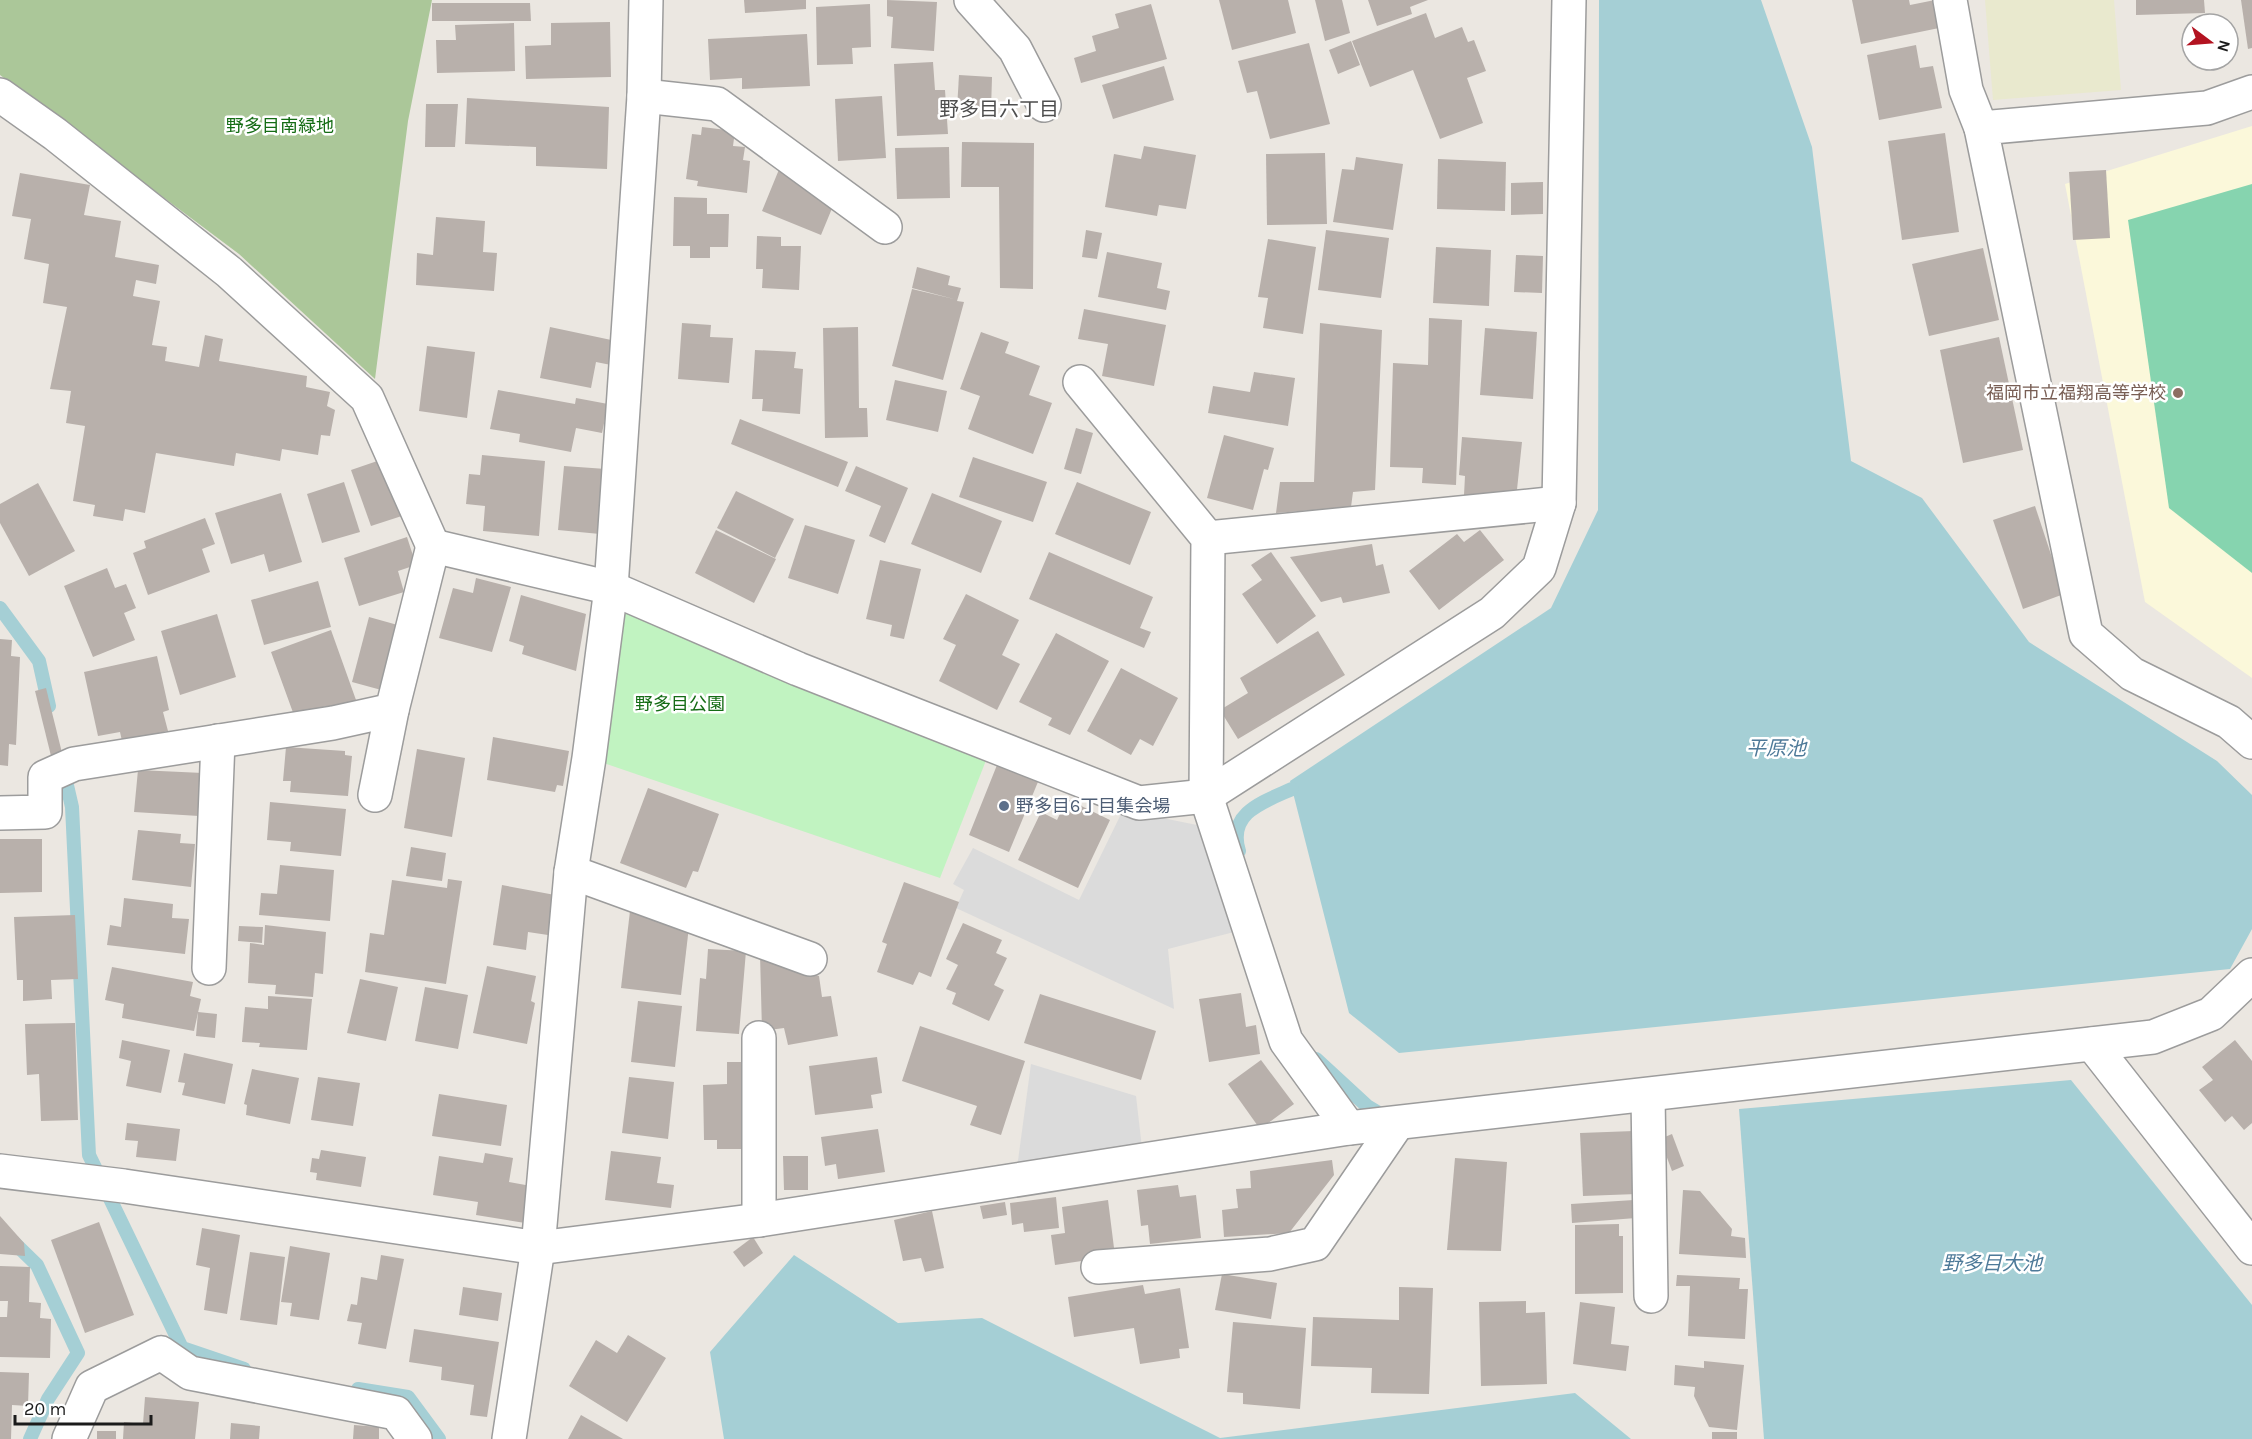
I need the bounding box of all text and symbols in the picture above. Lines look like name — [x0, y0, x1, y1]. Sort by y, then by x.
north arrow — [2180, 12, 2240, 72]
text: N — [2213, 38, 2235, 54]
district label: 野多目六丁目 — [939, 98, 1059, 121]
park label: 野多目南緑地 — [226, 115, 334, 137]
place label: 福岡市立福翔高等学校 — [1986, 382, 2166, 404]
marker: 福岡市立福翔高等学校 — [2171, 386, 2185, 400]
park label: 野多目公園 — [635, 693, 725, 715]
water label: 平原池 — [1746, 737, 1808, 760]
place label: 野多目6丁目集会場 — [1016, 795, 1170, 817]
marker: 野多目6丁目集会場 — [997, 799, 1011, 813]
water label: 野多目大池 — [1942, 1252, 2044, 1275]
scale bar — [15, 1388, 152, 1426]
text: 20 m — [24, 1398, 66, 1420]

